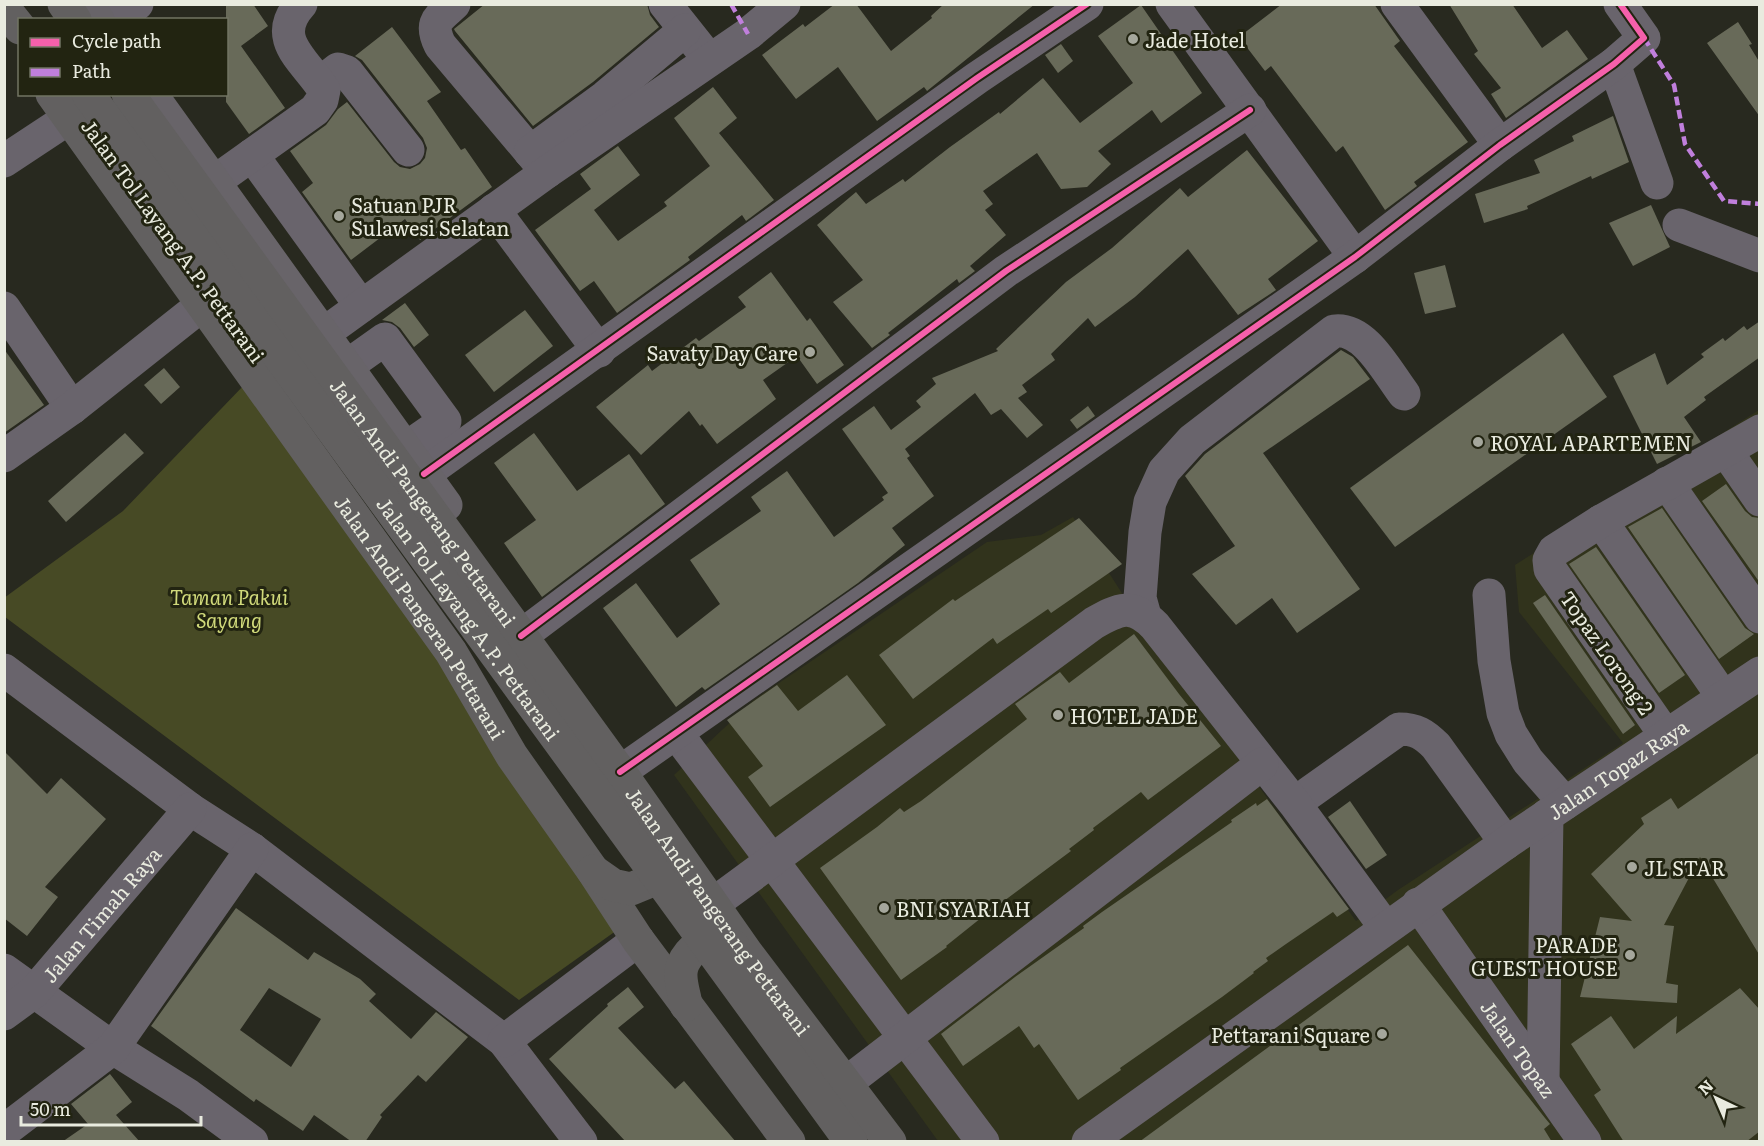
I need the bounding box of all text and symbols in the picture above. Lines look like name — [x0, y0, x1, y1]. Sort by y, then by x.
legend — [18, 18, 228, 96]
place label: Jade Hotel — [1145, 24, 1245, 54]
text: Cycle path — [72, 27, 161, 54]
marker: Jade Hotel — [1126, 32, 1140, 46]
text: Path — [72, 57, 111, 84]
street label: Jalan Tol Layang A.P. Pettarani — [75, 112, 273, 368]
place label: Satuan PJR Sulawesi Selatan — [351, 189, 509, 242]
marker: Satuan PJR Sulawesi Selatan — [332, 209, 346, 223]
place label: Savaty Day Care — [647, 337, 798, 367]
marker: Savaty Day Care — [803, 345, 817, 359]
street label: Jalan Andi Pangerang Pettarani — [324, 372, 524, 632]
place label: ROYAL APARTEMEN — [1490, 427, 1692, 457]
marker: ROYAL APARTEMEN — [1471, 435, 1485, 449]
street label: Jalan Andi Pangeran Pettarani — [328, 488, 514, 745]
street label: Jalan Tol Layang A.P. Pettarani — [370, 490, 569, 746]
park label: Taman Pakui Sayang — [170, 581, 288, 634]
street label: Topaz Lorong 2 — [1554, 584, 1662, 720]
place label: HOTEL JADE — [1070, 700, 1198, 730]
marker: HOTEL JADE — [1051, 708, 1065, 722]
street label: Jalan Topaz Raya — [1541, 710, 1694, 826]
street label: Jalan Andi Pangerang Pettarani — [619, 780, 819, 1042]
street label: Jalan Timah Raya — [34, 839, 167, 988]
place label: JL STAR — [1644, 852, 1725, 882]
marker: JL STAR — [1625, 860, 1639, 874]
place label: BNI SYARIAH — [896, 893, 1031, 923]
marker: BNI SYARIAH — [877, 901, 891, 915]
place label: PARADE GUEST HOUSE — [1471, 929, 1618, 982]
marker: PARADE GUEST HOUSE — [1623, 948, 1637, 962]
street label: Jalan Topaz — [1474, 993, 1564, 1103]
place label: Pettarani Square — [1211, 1019, 1370, 1049]
marker: Pettarani Square — [1375, 1027, 1389, 1041]
north arrow — [1686, 1068, 1746, 1128]
text: N — [1692, 1073, 1718, 1100]
scale bar — [21, 1089, 201, 1127]
text: 50 m — [30, 1095, 71, 1122]

